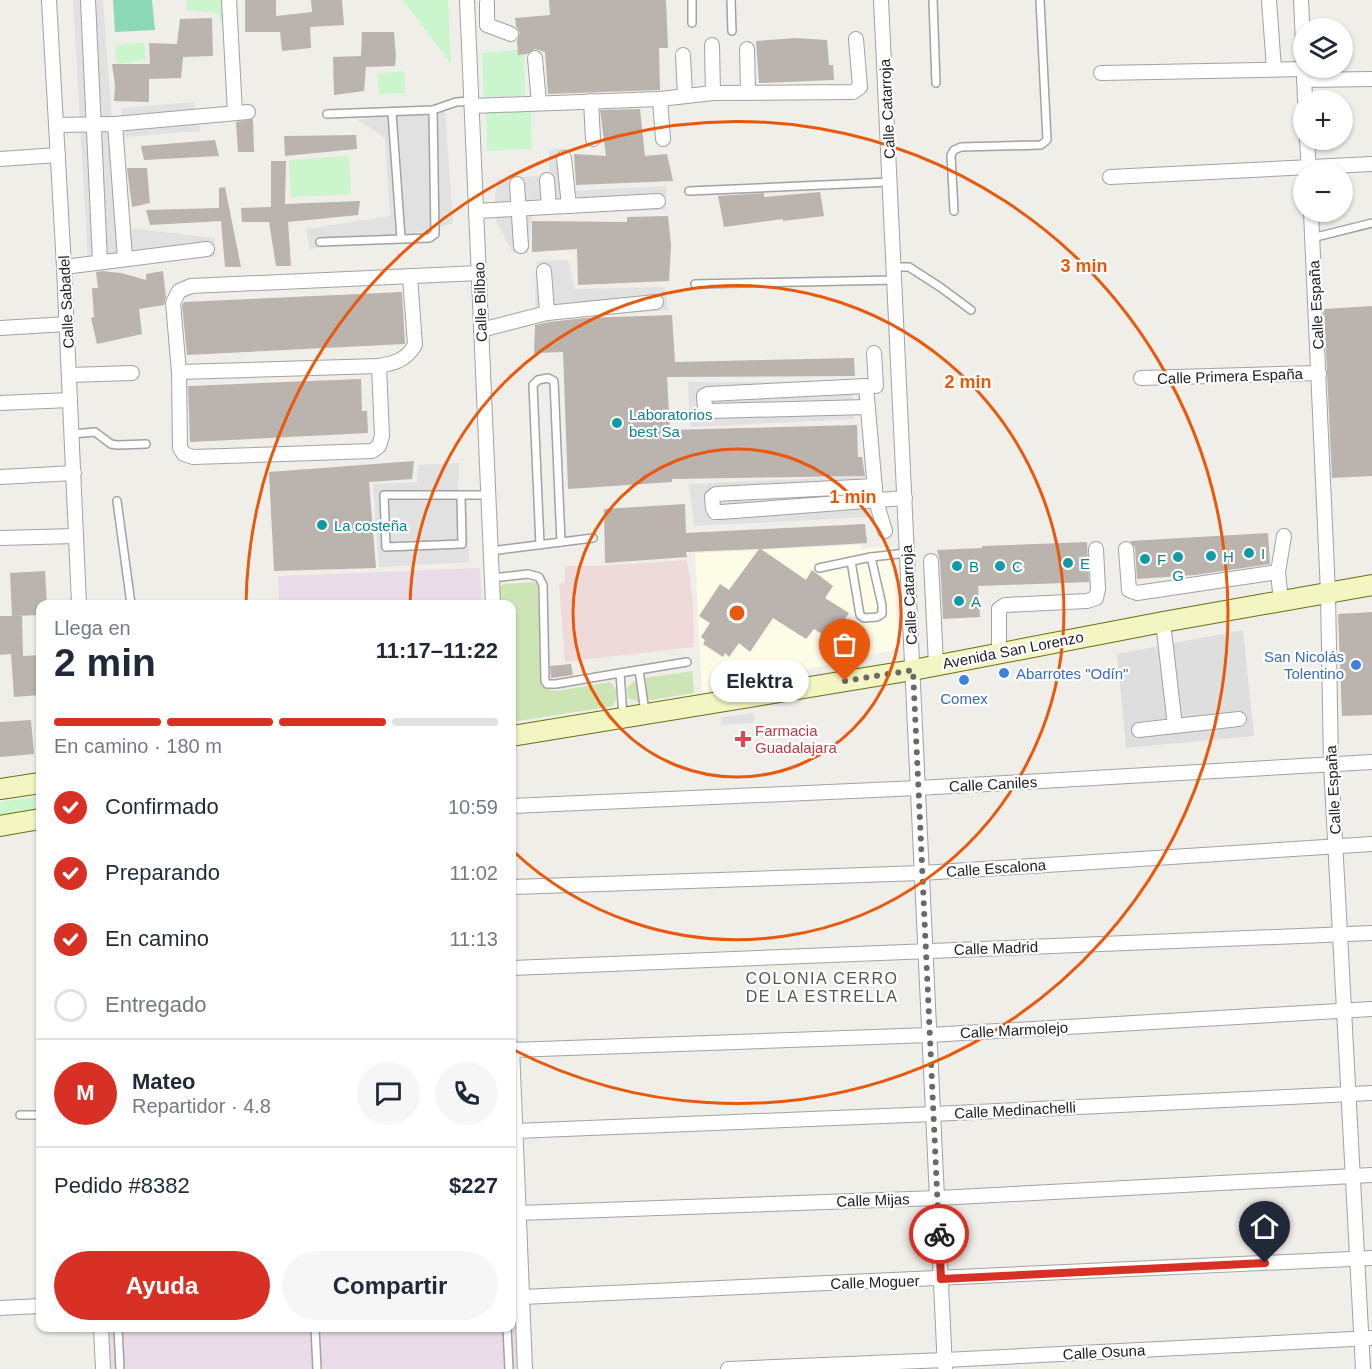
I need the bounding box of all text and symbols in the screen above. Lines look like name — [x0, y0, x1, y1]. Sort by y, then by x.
map controls — [1293, 18, 1353, 222]
button: layers — [1293, 18, 1353, 78]
street label: Calle Catarroja — [876, 58, 898, 159]
button: + — [1293, 90, 1353, 150]
button: − — [1293, 162, 1353, 222]
street label: Calle Sabadel — [55, 255, 77, 349]
text: 3 min — [1060, 256, 1108, 276]
street label: Calle España — [1305, 259, 1327, 350]
street label: Calle Bilbao — [470, 262, 490, 342]
street label: Calle Primera España — [1157, 365, 1304, 387]
text: 2 min — [944, 372, 992, 392]
place label: Laboratorios best Sa — [629, 406, 712, 440]
marker: Laboratorios best Sa — [610, 416, 624, 430]
text: 1 min — [829, 487, 877, 507]
place label: La costeña — [334, 517, 408, 534]
marker: La costeña — [315, 518, 329, 532]
street label: Calle Catarroja — [898, 544, 920, 645]
place label: I — [1261, 545, 1265, 562]
marker: I — [1242, 546, 1256, 560]
place label: H — [1223, 548, 1234, 565]
marker: H — [1204, 549, 1218, 563]
marker: G — [1171, 550, 1185, 564]
place label: F — [1157, 551, 1166, 568]
marker: F — [1138, 552, 1152, 566]
place label: E — [1080, 555, 1090, 572]
marker: E — [1061, 556, 1075, 570]
place label: B — [969, 558, 979, 575]
place label: C — [1012, 558, 1023, 575]
marker: B — [950, 559, 964, 573]
marker: C — [993, 559, 1007, 573]
place label: G — [1172, 567, 1184, 584]
place label: A — [971, 593, 981, 610]
marker: A — [952, 594, 966, 608]
centre of rings — [727, 603, 747, 623]
text: Llega en — [54, 617, 131, 639]
pin — [819, 619, 870, 681]
icon: bag — [828, 628, 861, 661]
street label: Avenida San Lorenzo — [941, 628, 1085, 672]
text: 11:17–11:22 — [376, 638, 498, 663]
text: 2 min — [54, 641, 156, 684]
place label: San Nicolás Tolentino — [1264, 648, 1344, 682]
marker: San Nicolás Tolentino — [1349, 658, 1363, 672]
callout: Elektra — [710, 660, 809, 702]
place label: Abarrotes "Odín" — [1016, 665, 1128, 682]
marker: Abarrotes "Odín" — [997, 666, 1011, 680]
text: Elektra — [726, 670, 793, 692]
marker: Comex — [957, 673, 971, 687]
place label: Comex — [940, 690, 988, 707]
place label: Farmacia Guadalajara — [755, 722, 837, 756]
marker: Farmacia Guadalajara — [736, 732, 750, 746]
text: En camino · 180 m — [54, 735, 222, 757]
street label: Calle España — [1322, 744, 1344, 835]
street label: Calle Caniles — [948, 773, 1038, 795]
icon: check — [54, 791, 87, 824]
text: Confirmado — [105, 794, 219, 819]
text: 10:59 — [448, 796, 498, 818]
street label: Calle Escalona — [945, 856, 1047, 880]
icon: check — [54, 857, 87, 890]
text: Preparando — [105, 860, 220, 885]
text: 11:02 — [449, 862, 498, 884]
icon: check — [54, 923, 87, 956]
text: En camino — [105, 926, 209, 951]
text: 11:13 — [449, 928, 498, 950]
street label: Calle Madrid — [954, 938, 1038, 958]
district label: COLONIA CERRO DE LA ESTRELLA — [746, 970, 898, 1005]
text: Entregado — [105, 992, 207, 1017]
street label: Calle Marmolejo — [959, 1019, 1069, 1041]
button: chat — [357, 1062, 420, 1125]
button: phone — [435, 1062, 498, 1125]
text: Mateo — [132, 1069, 196, 1094]
text: M — [76, 1080, 95, 1105]
text: Repartidor · 4.8 — [132, 1095, 271, 1117]
street label: Calle Medinachelli — [954, 1098, 1076, 1122]
text: Pedido #8382 — [54, 1173, 190, 1198]
text: $227 — [449, 1173, 498, 1198]
street label: Calle Mijas — [836, 1190, 910, 1210]
pin — [1239, 1201, 1290, 1263]
courier — [909, 1204, 969, 1264]
icon: home — [1248, 1210, 1281, 1243]
icon: bike — [923, 1218, 956, 1251]
button: Ayuda — [54, 1251, 270, 1320]
button: Compartir — [282, 1251, 498, 1320]
street label: Calle Moguer — [830, 1272, 920, 1292]
street label: Calle Osuna — [1062, 1341, 1146, 1363]

